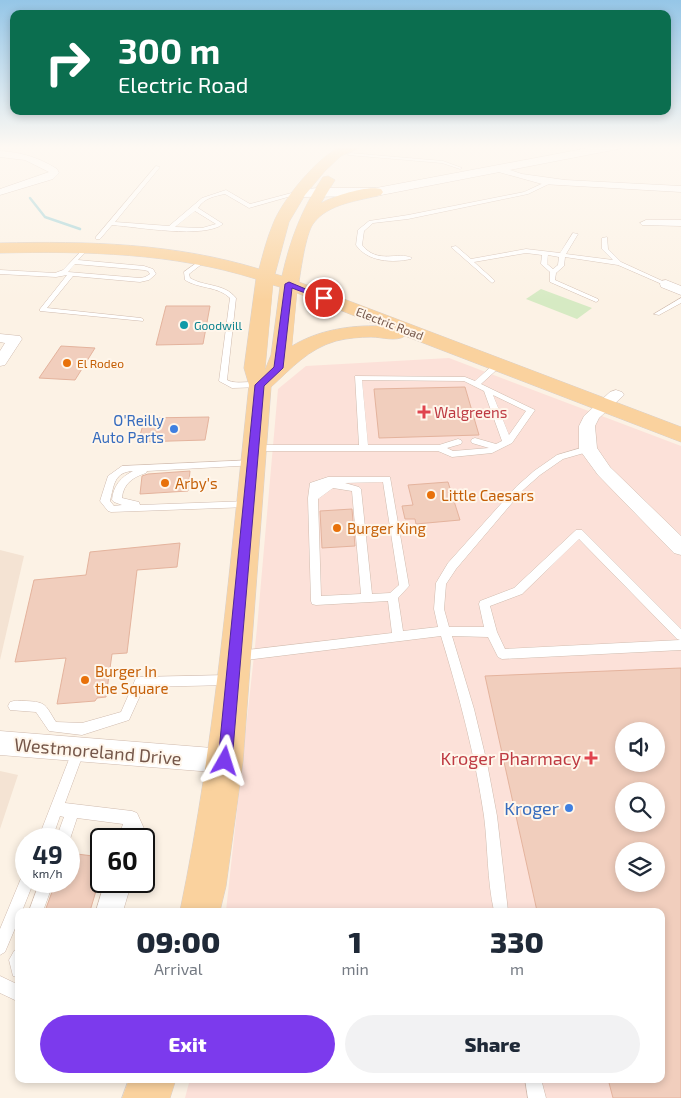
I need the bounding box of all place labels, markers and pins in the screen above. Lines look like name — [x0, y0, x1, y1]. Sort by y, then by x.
pin — [303, 277, 345, 319]
place label: Goodwill — [194, 318, 242, 332]
marker: Goodwill — [178, 319, 190, 331]
place label: El Rodeo — [77, 356, 124, 370]
marker: El Rodeo — [61, 357, 73, 369]
place label: Walgreens — [434, 403, 507, 421]
marker: Walgreens — [418, 406, 430, 418]
place label: O'Reilly Auto Parts — [92, 411, 164, 446]
marker: O'Reilly Auto Parts — [168, 423, 180, 435]
place label: Arby's — [175, 474, 218, 492]
marker: Arby's — [159, 477, 171, 489]
place label: Little Caesars — [441, 486, 534, 504]
marker: Little Caesars — [425, 489, 437, 501]
place label: Burger King — [347, 519, 427, 537]
marker: Burger King — [331, 522, 343, 534]
place label: Burger In the Square — [95, 662, 168, 697]
marker: Burger In the Square — [79, 674, 91, 686]
place label: Kroger Pharmacy — [441, 747, 581, 769]
marker: Kroger Pharmacy — [585, 752, 597, 764]
place label: Kroger — [504, 797, 559, 819]
marker: Kroger — [563, 802, 575, 814]

